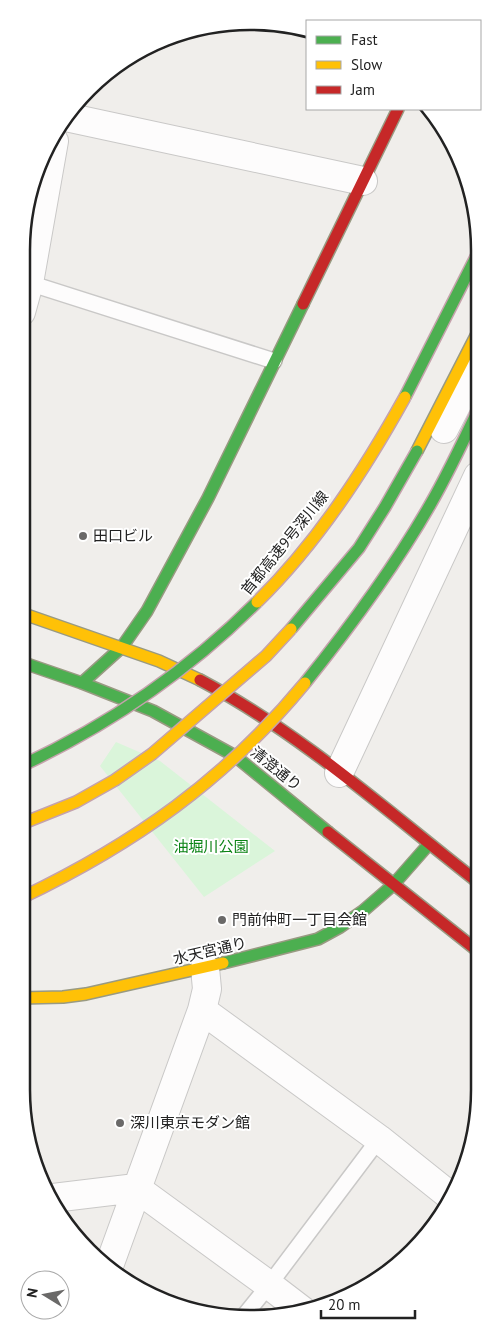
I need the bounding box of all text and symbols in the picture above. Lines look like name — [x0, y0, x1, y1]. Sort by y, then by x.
legend — [306, 20, 481, 110]
text: Fast — [351, 30, 378, 49]
text: Slow — [351, 55, 382, 74]
text: Jam — [350, 80, 375, 99]
street label: 首都高速9号深川線 — [237, 487, 332, 598]
place label: 田口ビル — [93, 526, 153, 545]
marker: 田口ビル — [77, 530, 89, 542]
street label: 清澄通り — [247, 742, 306, 795]
park label: 油堀川公園 — [173, 837, 249, 856]
place label: 門前仲町一丁目会館 — [232, 910, 367, 929]
marker: 門前仲町一丁目会館 — [216, 914, 228, 926]
street label: 水天宮通り — [171, 933, 249, 968]
place label: 深川東京モダン館 — [130, 1113, 250, 1132]
marker: 深川東京モダン館 — [114, 1117, 126, 1129]
north arrow — [20, 1270, 70, 1320]
text: N — [23, 1287, 42, 1299]
scale bar — [321, 1288, 415, 1320]
text: 20 m — [328, 1295, 361, 1314]

